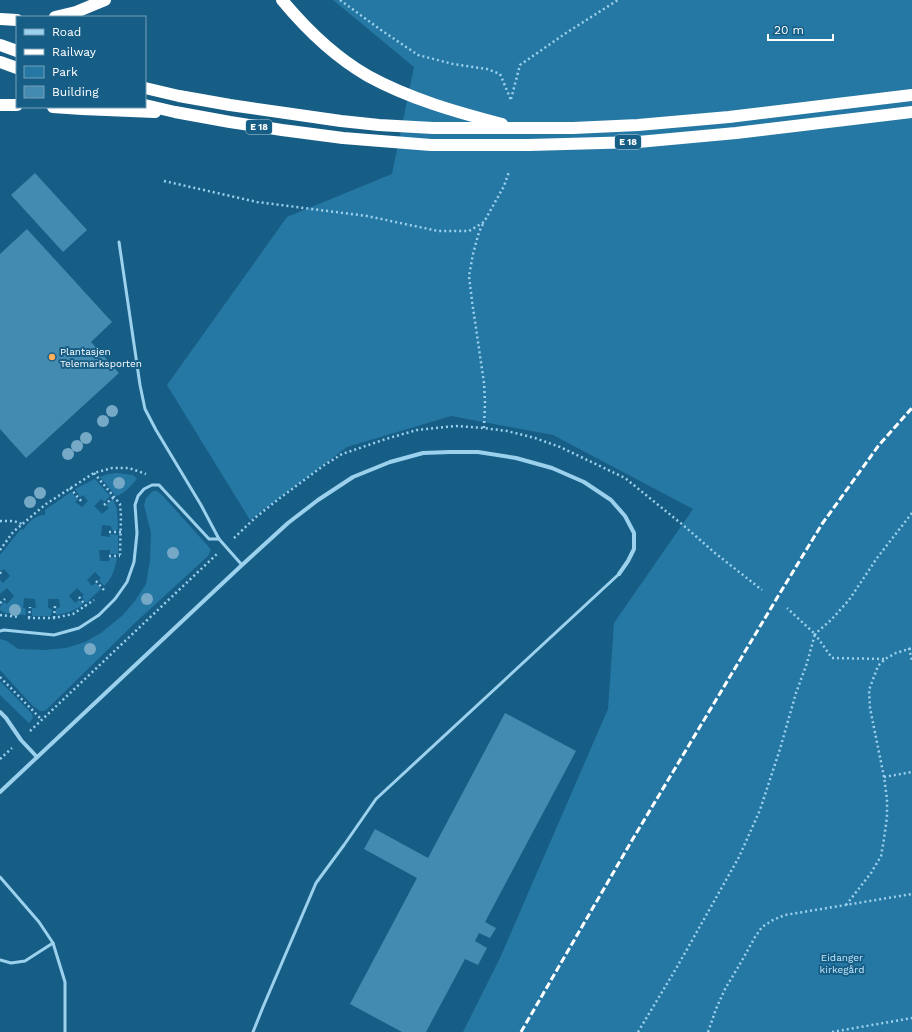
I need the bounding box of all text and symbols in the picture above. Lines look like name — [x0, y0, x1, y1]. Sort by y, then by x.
legend — [16, 16, 146, 108]
scale bar — [768, 16, 833, 42]
text: 20 m — [774, 23, 804, 37]
text: Road — [52, 25, 81, 39]
text: Railway — [52, 45, 97, 59]
text: Park — [52, 65, 78, 79]
text: Building — [52, 85, 99, 99]
road number: E 18 — [246, 120, 272, 134]
road number: E 18 — [615, 135, 641, 149]
place label: Plantasjen Telemarksporten — [60, 346, 142, 369]
marker: Plantasjen Telemarksporten — [47, 352, 57, 362]
park label: Eidanger kirkegård — [820, 952, 864, 975]

